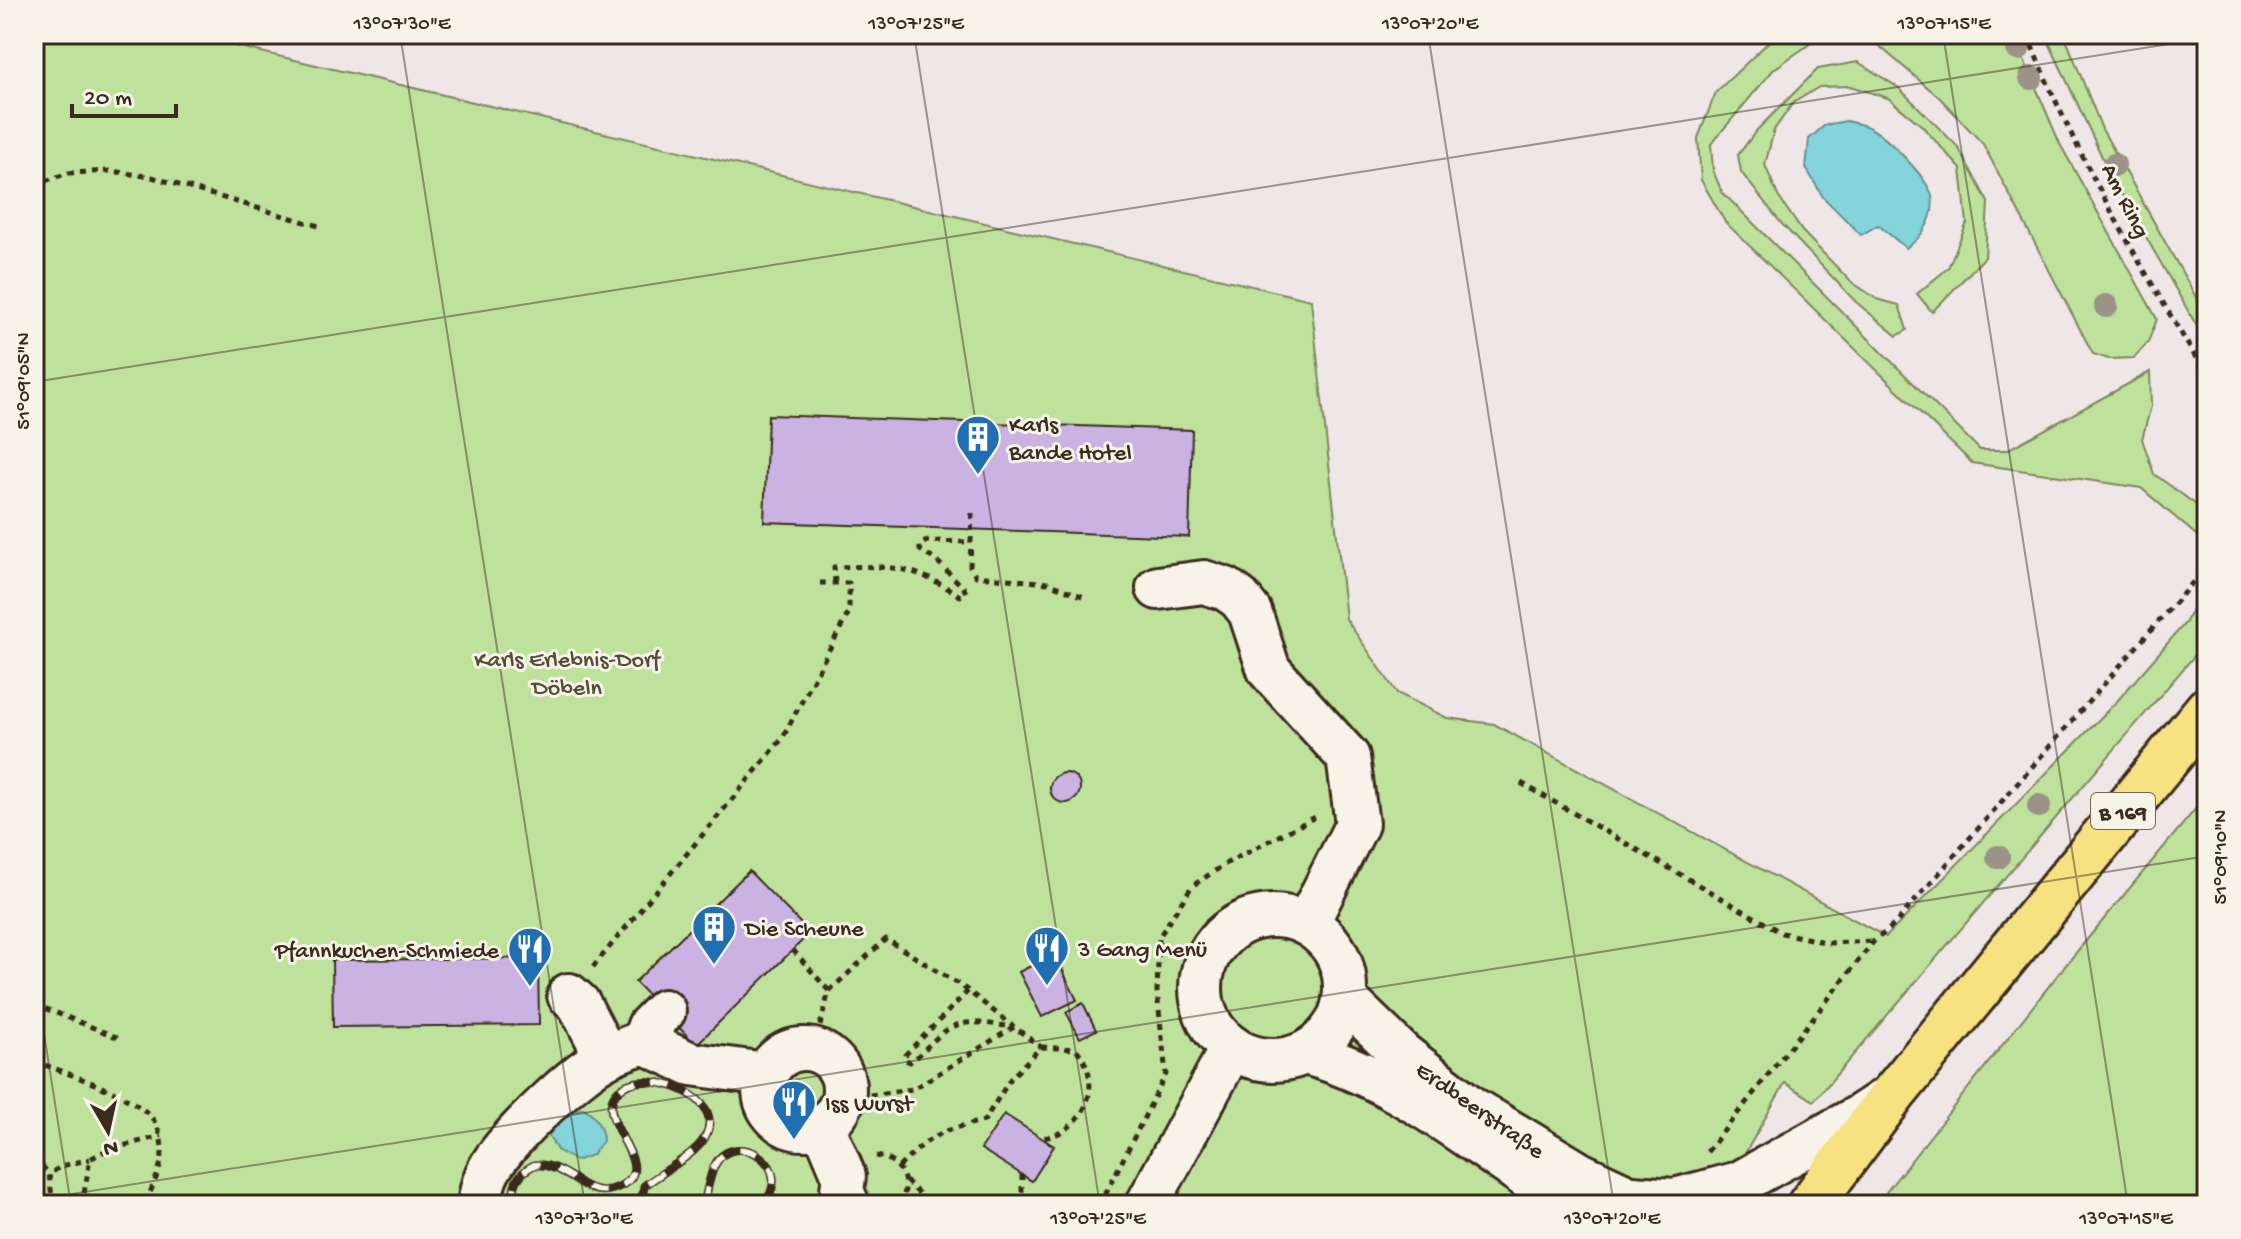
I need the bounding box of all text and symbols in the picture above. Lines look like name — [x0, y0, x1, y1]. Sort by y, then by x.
text: 13°07'30"E — [353, 14, 452, 37]
text: 13°07'25"E — [867, 14, 965, 37]
text: 13°07'20"E — [1381, 14, 1480, 37]
text: 13°07'15"E — [1896, 14, 1992, 37]
scale bar — [72, 68, 176, 118]
text: 20 m — [84, 85, 132, 114]
street label: Am Ring — [2093, 159, 2155, 244]
text: 51°09'05"N — [14, 332, 37, 430]
place label: Karls Bande Hotel — [1008, 412, 1132, 469]
building icon: Karls Bande Hotel — [954, 413, 1002, 476]
park label: Karls Erlebnis-Dorf Döbeln — [474, 647, 661, 704]
road number: B 169 — [2091, 793, 2155, 829]
text: 51°09'10"N — [2211, 810, 2234, 904]
building icon: Die Scheune — [690, 903, 738, 966]
place label: Die Scheune — [743, 916, 864, 945]
restaurant icon: 3 Gang Menü — [1023, 924, 1071, 987]
restaurant icon: Pfannkuchen-Schmiede — [506, 925, 554, 988]
place label: 3 Gang Menü — [1077, 937, 1207, 966]
place label: Pfannkuchen-Schmiede — [274, 938, 500, 967]
street label: Erdbeerstraße — [1409, 1057, 1550, 1167]
restaurant icon: Iss Wurst — [770, 1078, 818, 1141]
north arrow — [68, 1091, 148, 1171]
place label: Iss Wurst — [825, 1091, 915, 1120]
text: N — [101, 1133, 120, 1161]
text: 13°07'30"E — [535, 1209, 634, 1232]
text: 13°07'25"E — [1049, 1209, 1147, 1232]
text: 13°07'20"E — [1563, 1209, 1662, 1232]
text: 13°07'15"E — [2078, 1209, 2174, 1232]

